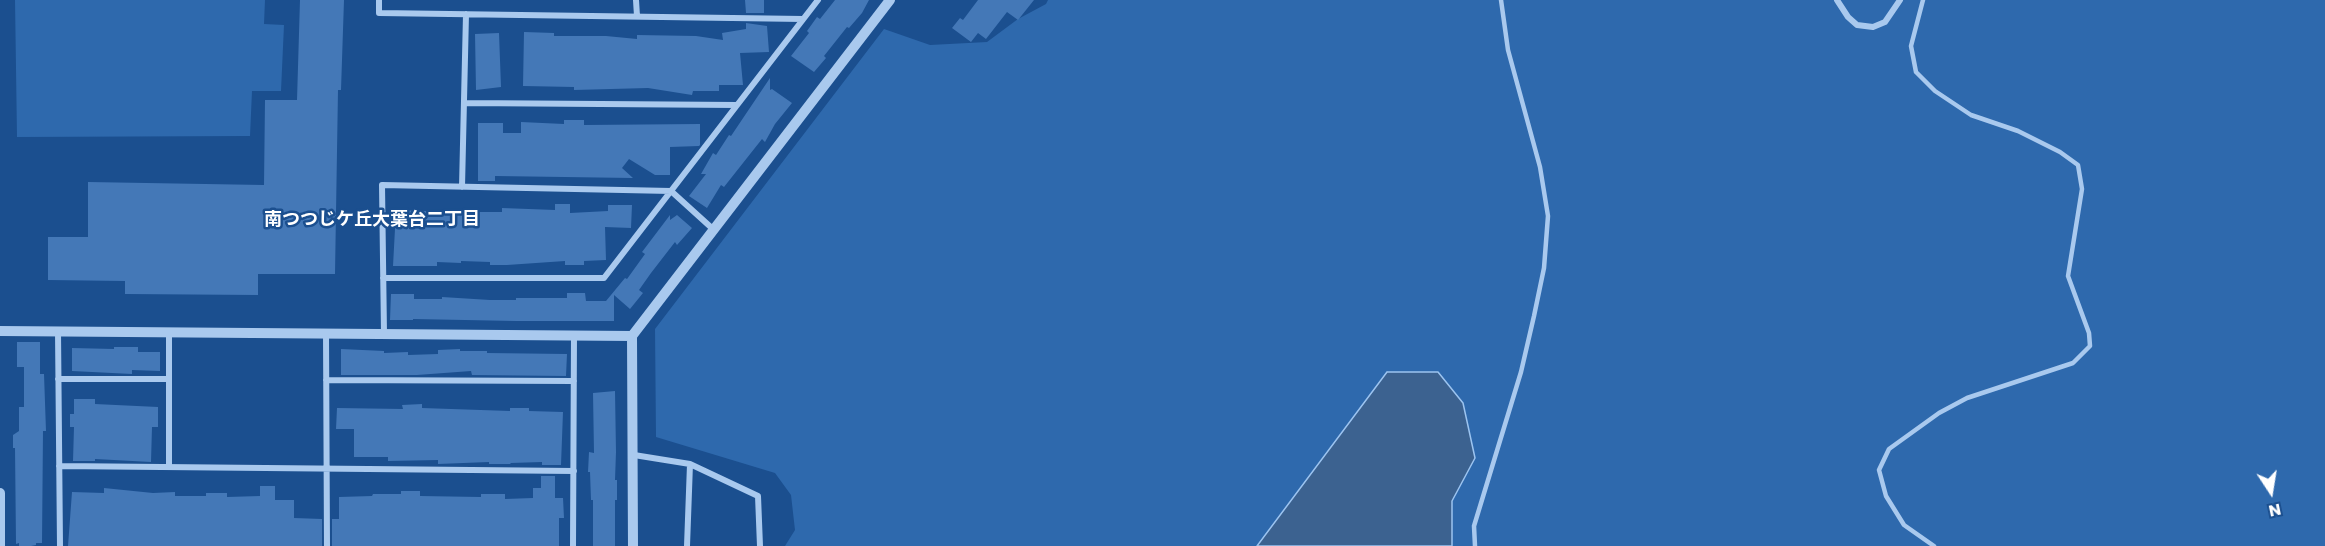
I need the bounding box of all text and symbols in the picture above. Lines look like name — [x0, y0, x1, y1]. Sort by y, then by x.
district label: 南つつじケ丘大葉台二丁目 — [264, 209, 480, 231]
north arrow — [2241, 462, 2301, 522]
text: N — [2267, 498, 2283, 523]

